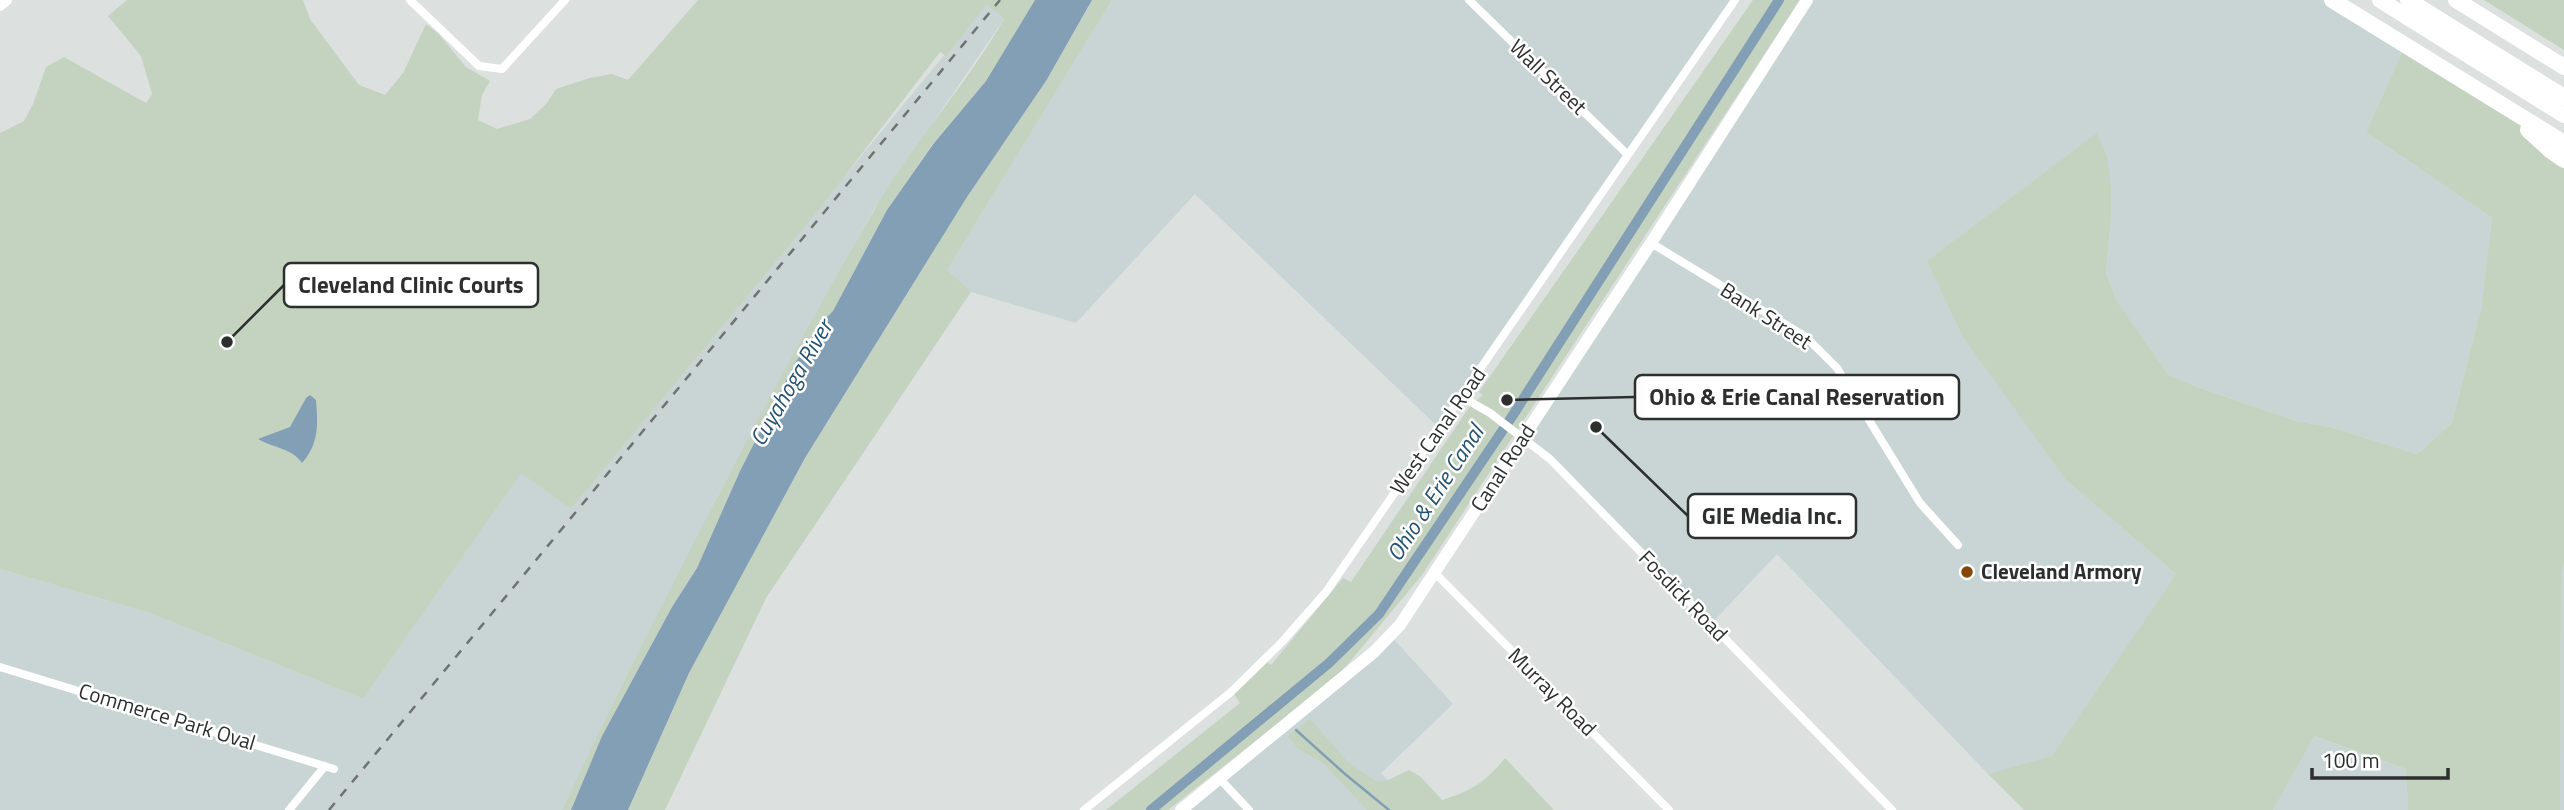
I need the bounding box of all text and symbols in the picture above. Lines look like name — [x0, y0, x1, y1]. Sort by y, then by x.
street label: Wall Street — [1503, 31, 1595, 122]
callout: Cleveland Clinic Courts — [284, 263, 538, 307]
text: Cleveland Clinic Courts — [298, 267, 524, 302]
street label: Bank Street — [1714, 274, 1819, 357]
water label: Cuyahoga River — [740, 311, 842, 452]
street label: West Canal Road — [1381, 360, 1493, 501]
callout: Ohio & Erie Canal Reservation — [1635, 375, 1959, 419]
text: Ohio & Erie Canal Reservation — [1649, 379, 1945, 414]
water label: Ohio & Erie Canal — [1377, 415, 1494, 568]
street label: Canal Road — [1462, 417, 1542, 518]
callout: GIE Media Inc. — [1688, 494, 1856, 538]
text: GIE Media Inc. — [1702, 498, 1842, 533]
street label: Fosdick Road — [1632, 542, 1736, 648]
place label: Cleveland Armory — [1981, 555, 2142, 587]
marker: Cleveland Armory — [1959, 564, 1975, 580]
street label: Murray Road — [1501, 640, 1604, 743]
street label: Commerce Park Oval — [75, 674, 260, 758]
scale bar — [2312, 736, 2448, 780]
text: 100 m — [2322, 744, 2379, 776]

